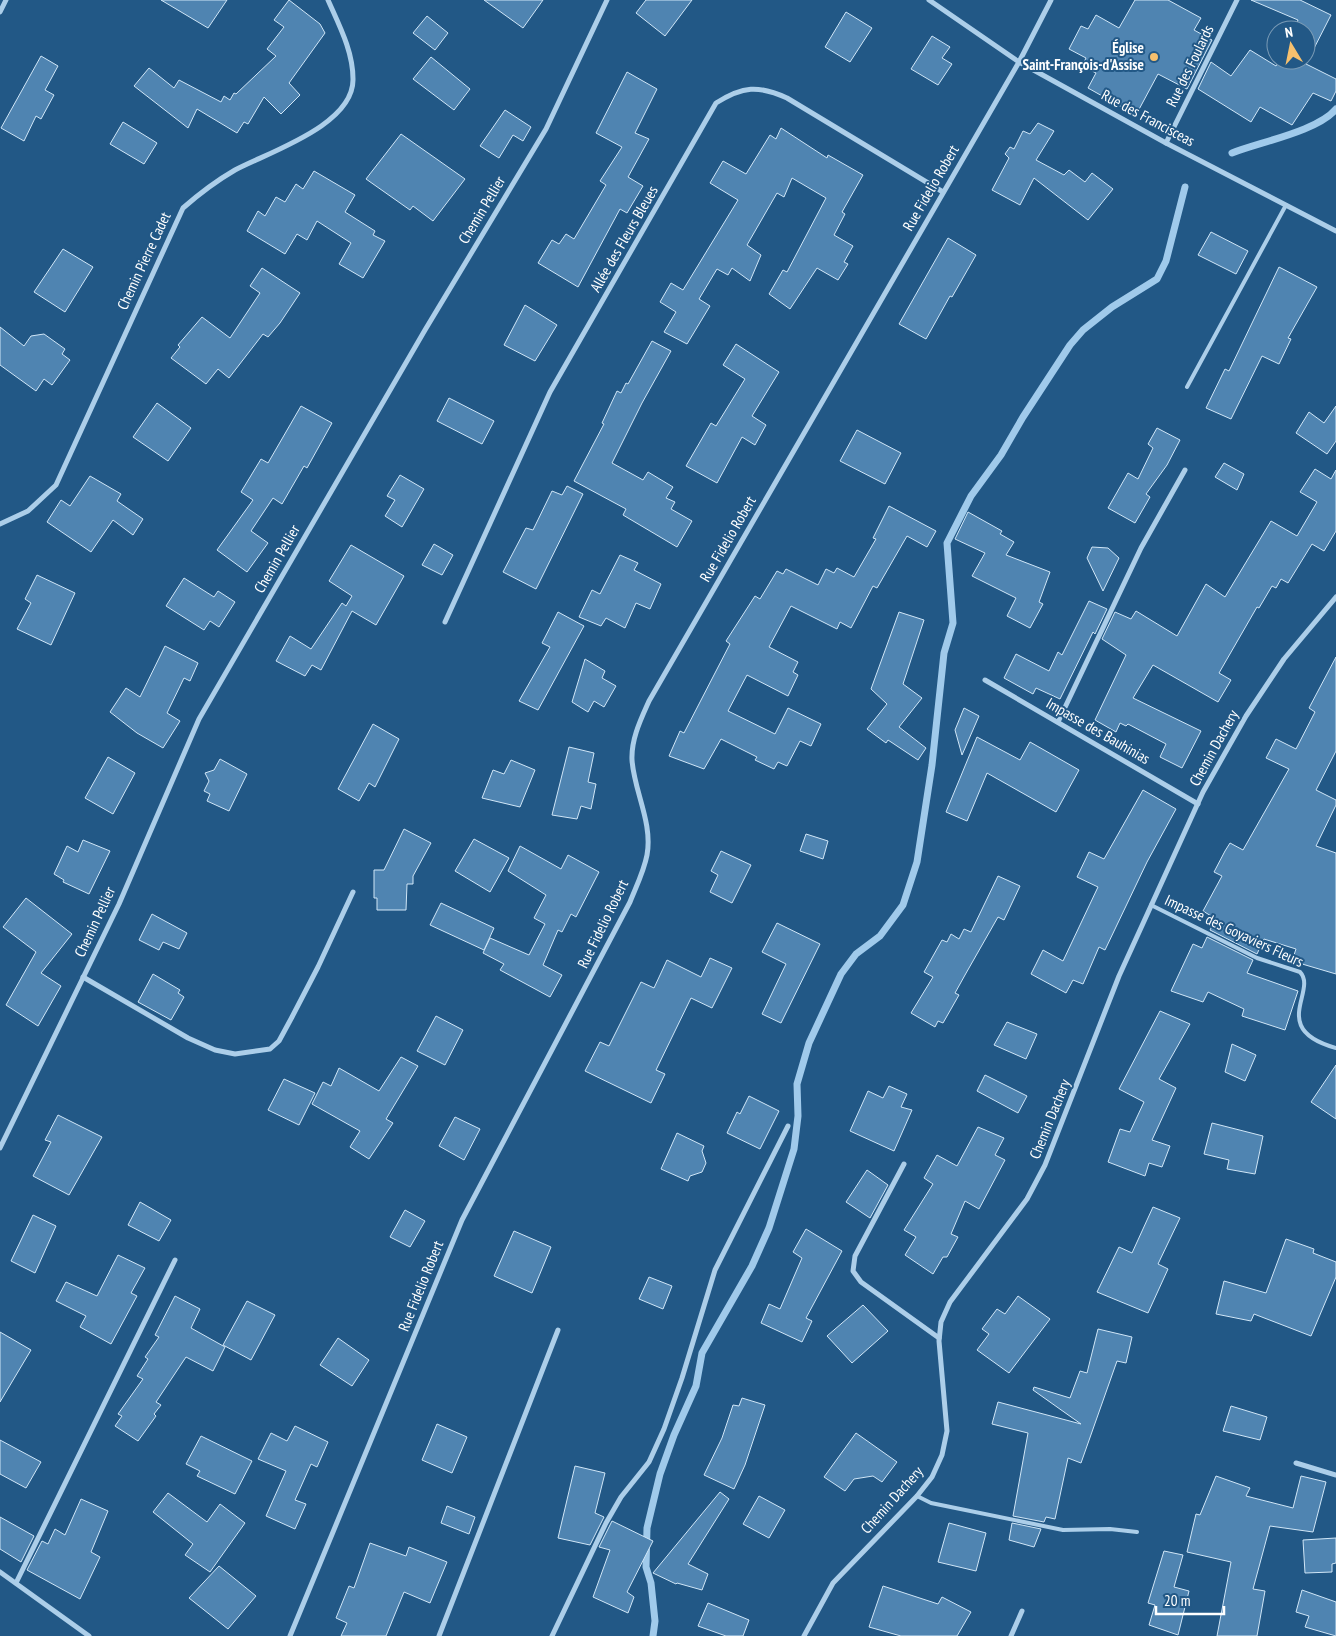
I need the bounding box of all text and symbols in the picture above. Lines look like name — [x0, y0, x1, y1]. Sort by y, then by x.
north arrow — [1266, 20, 1316, 70]
street label: Rue des Foulards — [1162, 22, 1217, 110]
text: N — [1283, 23, 1294, 42]
place label: Église Saint-François-d'Assise — [1023, 38, 1144, 74]
marker: Église Saint-François-d'Assise — [1148, 51, 1160, 63]
street label: Rue des Francisceas — [1098, 85, 1198, 150]
street label: Rue Fidelio Robert — [898, 141, 963, 234]
street label: Chemin Pellier — [454, 172, 510, 247]
street label: Allée des Fleurs Bleues — [585, 182, 662, 295]
street label: Chemin Pierre Cadet — [113, 209, 175, 313]
street label: Rue Fidelio Robert — [695, 492, 760, 585]
street label: Chemin Pellier — [249, 521, 304, 596]
street label: Impasse des Bauhinias — [1043, 693, 1153, 768]
street label: Chemin Dachery — [1185, 706, 1242, 789]
street label: Rue Fidelio Robert — [573, 876, 632, 971]
street label: Chemin Pellier — [70, 883, 119, 960]
street label: Impasse des Goyaviers Fleurs — [1162, 890, 1307, 971]
street label: Chemin Dachery — [1025, 1076, 1074, 1161]
street label: Rue Fidelio Robert — [394, 1238, 447, 1334]
street label: Chemin Dachery — [856, 1462, 927, 1537]
scale bar — [1156, 1584, 1224, 1616]
text: 20 m — [1164, 1591, 1190, 1610]

